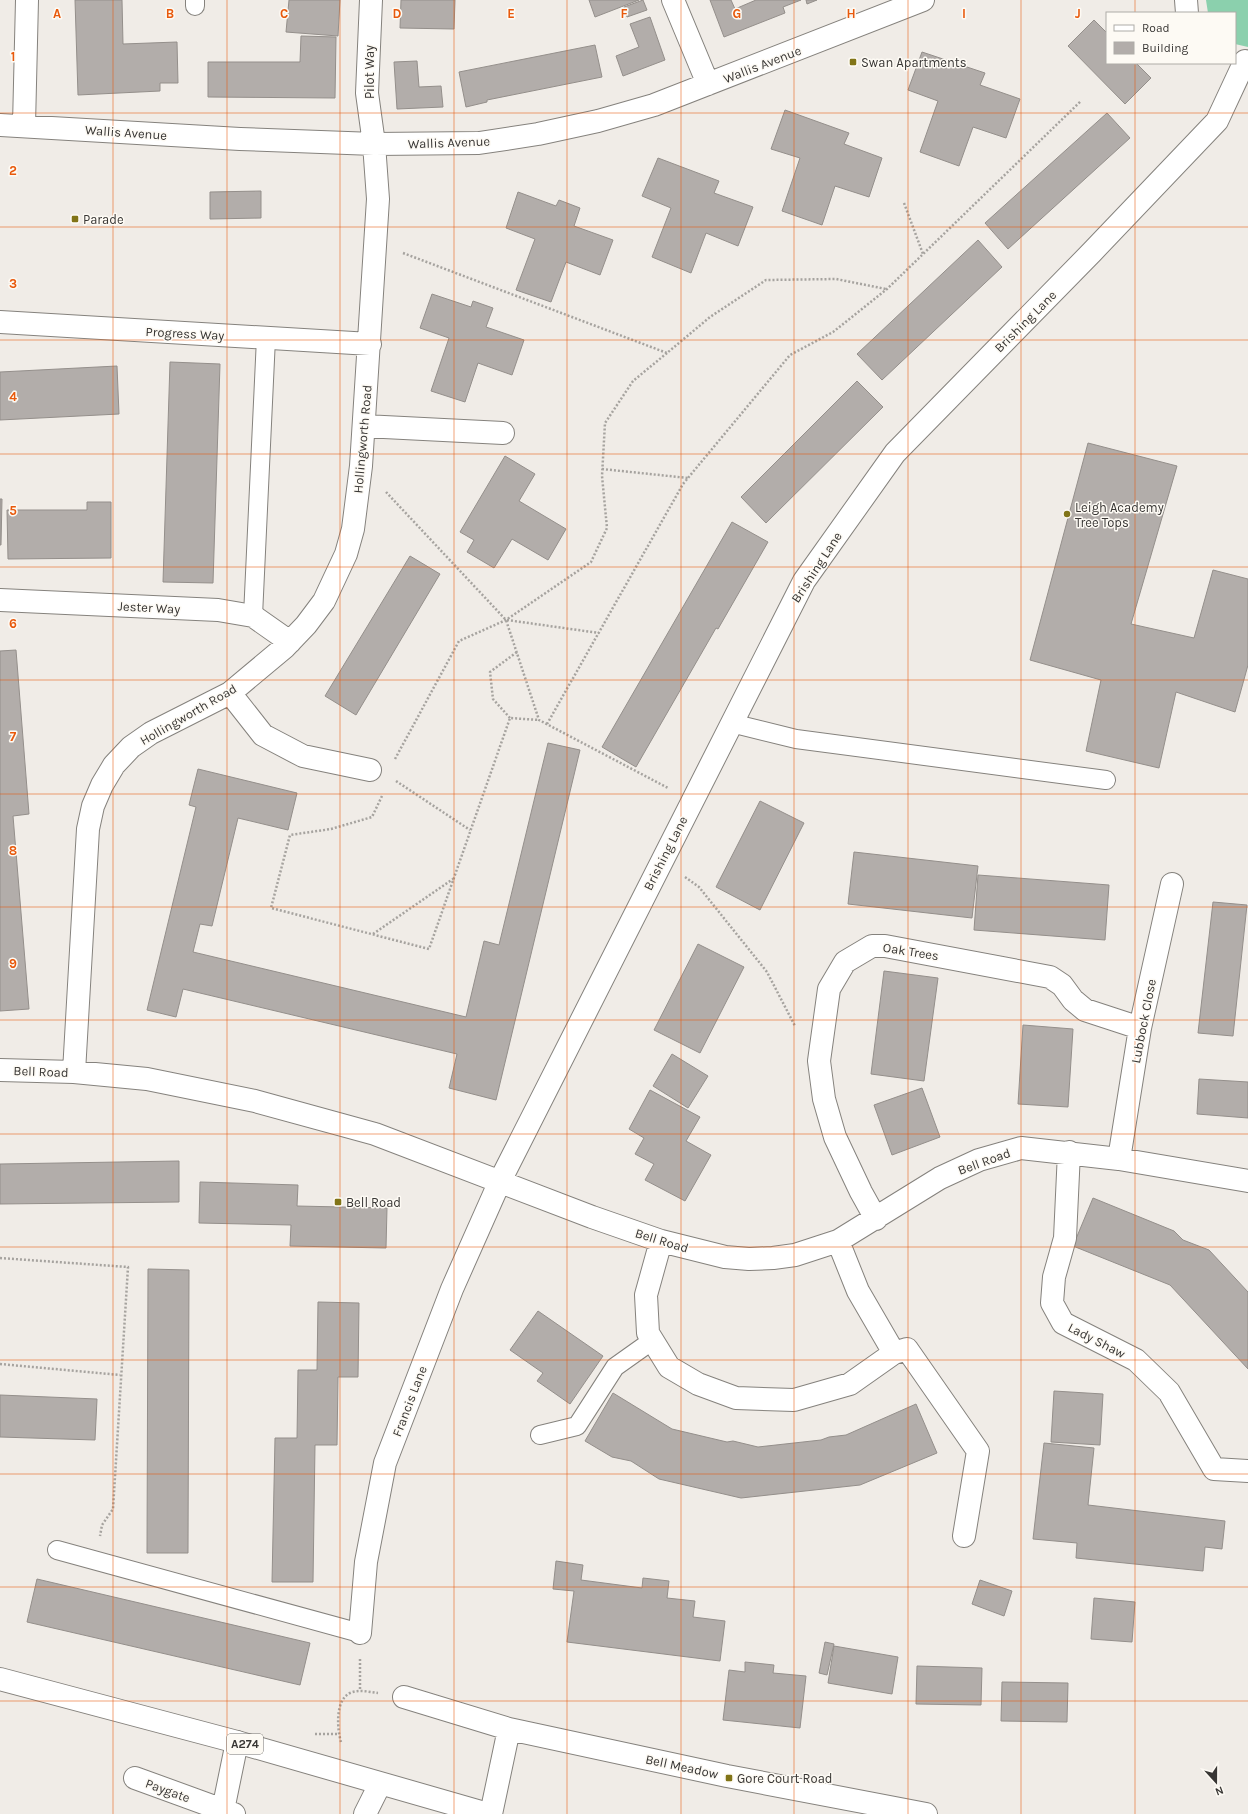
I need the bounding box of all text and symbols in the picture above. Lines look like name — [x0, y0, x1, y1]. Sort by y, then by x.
text: A — [53, 6, 61, 21]
text: B — [166, 6, 174, 21]
text: C — [280, 6, 288, 21]
text: D — [393, 6, 402, 21]
text: E — [507, 6, 515, 21]
text: F — [620, 6, 628, 21]
text: G — [733, 6, 741, 21]
text: H — [846, 6, 856, 21]
text: I — [962, 6, 966, 21]
text: J — [1075, 6, 1081, 21]
legend — [1106, 12, 1236, 64]
text: Road — [1142, 21, 1170, 35]
text: Building — [1142, 41, 1189, 55]
street label: Wallis Avenue — [721, 43, 804, 86]
street label: Pilot Way — [362, 45, 377, 99]
text: 1 — [11, 49, 15, 64]
place label: Swan Apartments — [861, 55, 967, 70]
marker: Swan Apartments — [848, 57, 858, 67]
street label: Wallis Avenue — [84, 122, 168, 143]
street label: Wallis Avenue — [408, 134, 491, 151]
text: 2 — [9, 163, 17, 178]
place label: Parade — [83, 212, 124, 227]
marker: Parade — [70, 214, 80, 224]
text: 3 — [9, 276, 17, 291]
street label: Brishing Lane — [991, 287, 1060, 355]
street label: Progress Way — [145, 324, 225, 343]
street label: Hollingworth Road — [350, 384, 375, 494]
text: 4 — [9, 389, 17, 404]
place label: Leigh Academy Tree Tops — [1075, 500, 1164, 530]
text: 5 — [9, 503, 17, 518]
marker: Leigh Academy Tree Tops — [1062, 509, 1072, 519]
street label: Brishing Lane — [788, 529, 845, 605]
street label: Jester Way — [117, 598, 181, 617]
text: 6 — [9, 616, 17, 631]
street label: Hollingworth Road — [137, 681, 239, 748]
text: 7 — [10, 729, 17, 744]
street label: Brishing Lane — [640, 813, 691, 893]
text: 8 — [9, 843, 17, 858]
street label: Oak Trees — [882, 940, 940, 963]
text: 9 — [9, 956, 17, 971]
street label: Lubbock Close — [1128, 977, 1159, 1065]
street label: Bell Road — [13, 1063, 69, 1080]
street label: Bell Road — [956, 1145, 1013, 1178]
place label: Bell Road — [346, 1195, 401, 1210]
marker: Bell Road — [333, 1197, 343, 1207]
street label: Bell Road — [633, 1225, 690, 1256]
street label: Lady Shaw — [1066, 1320, 1128, 1362]
street label: Francis Lane — [389, 1363, 430, 1439]
road number: A274 — [227, 1734, 263, 1754]
street label: Bell Meadow — [644, 1751, 720, 1782]
north arrow — [1196, 1762, 1236, 1802]
place label: Gore Court Road — [737, 1771, 833, 1786]
marker: Gore Court Road — [724, 1773, 734, 1783]
street label: Paygate — [143, 1775, 192, 1806]
text: N — [1213, 1783, 1225, 1798]

